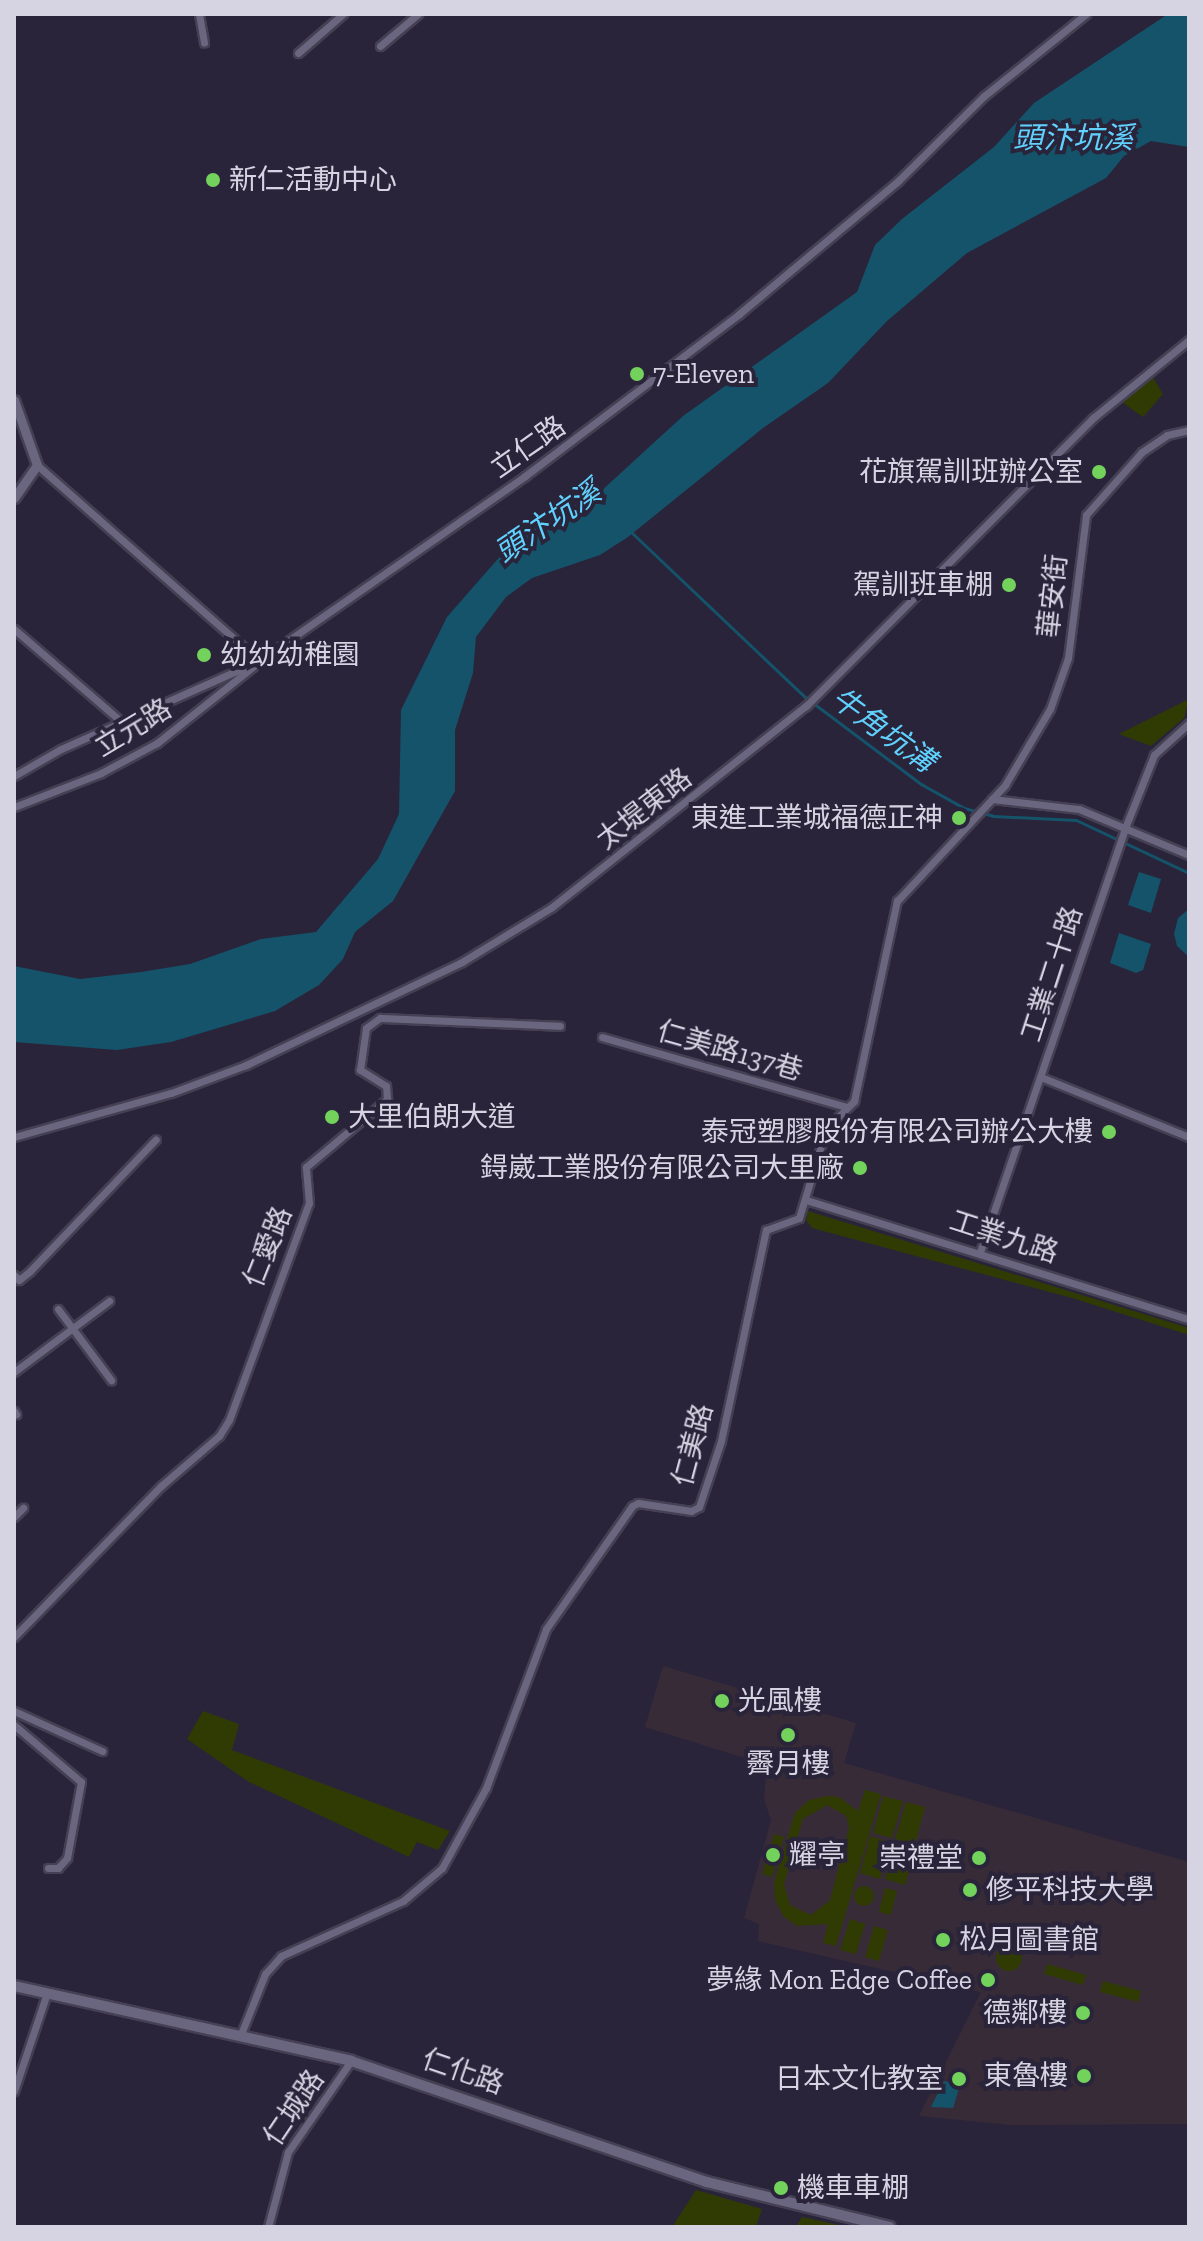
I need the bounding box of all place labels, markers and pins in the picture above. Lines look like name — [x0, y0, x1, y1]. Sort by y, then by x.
place label: 新仁活動中心 — [229, 163, 397, 197]
marker: 新仁活動中心 — [204, 171, 222, 189]
place label: 7-Eleven — [653, 357, 754, 391]
marker: 7-Eleven — [628, 365, 646, 383]
place label: 花旗駕訓班辦公室 — [859, 455, 1083, 489]
marker: 花旗駕訓班辦公室 — [1090, 463, 1108, 481]
place label: 駕訓班車棚 — [853, 568, 993, 602]
marker: 駕訓班車棚 — [1000, 576, 1018, 594]
place label: 幼幼幼稚園 — [220, 638, 360, 672]
marker: 幼幼幼稚園 — [195, 646, 213, 664]
place label: 東進工業城福德正神 — [691, 801, 943, 835]
marker: 東進工業城福德正神 — [950, 809, 968, 827]
place label: 大里伯朗大道 — [348, 1100, 516, 1134]
marker: 大里伯朗大道 — [323, 1108, 341, 1126]
place label: 泰冠塑膠股份有限公司辦公大樓 — [701, 1115, 1093, 1149]
marker: 泰冠塑膠股份有限公司辦公大樓 — [1100, 1123, 1118, 1141]
place label: 鍀崴工業股份有限公司大里廠 — [480, 1151, 844, 1185]
marker: 鍀崴工業股份有限公司大里廠 — [851, 1159, 869, 1177]
place label: 光風樓 — [738, 1684, 822, 1718]
marker: 光風樓 — [713, 1692, 731, 1710]
marker: 霽月樓 — [779, 1726, 797, 1744]
place label: 霽月樓 — [746, 1747, 830, 1781]
place label: 耀亭 — [789, 1838, 845, 1872]
place label: 崇禮堂 — [879, 1841, 963, 1875]
marker: 耀亭 — [764, 1846, 782, 1864]
marker: 崇禮堂 — [970, 1849, 988, 1867]
place label: 修平科技大學 — [986, 1873, 1154, 1907]
marker: 修平科技大學 — [961, 1881, 979, 1899]
place label: 松月圖書館 — [959, 1923, 1099, 1957]
marker: 松月圖書館 — [934, 1931, 952, 1949]
place label: 夢緣 Mon Edge Coffee — [706, 1963, 972, 1997]
marker: 夢緣 Mon Edge Coffee — [979, 1971, 997, 1989]
place label: 德鄰樓 — [983, 1996, 1067, 2030]
marker: 德鄰樓 — [1074, 2004, 1092, 2022]
place label: 東魯樓 — [984, 2059, 1068, 2093]
place label: 日本文化教室 — [775, 2062, 943, 2096]
marker: 東魯樓 — [1075, 2067, 1093, 2085]
marker: 日本文化教室 — [950, 2070, 968, 2088]
place label: 機車車棚 — [797, 2171, 909, 2205]
marker: 機車車棚 — [772, 2179, 790, 2197]

